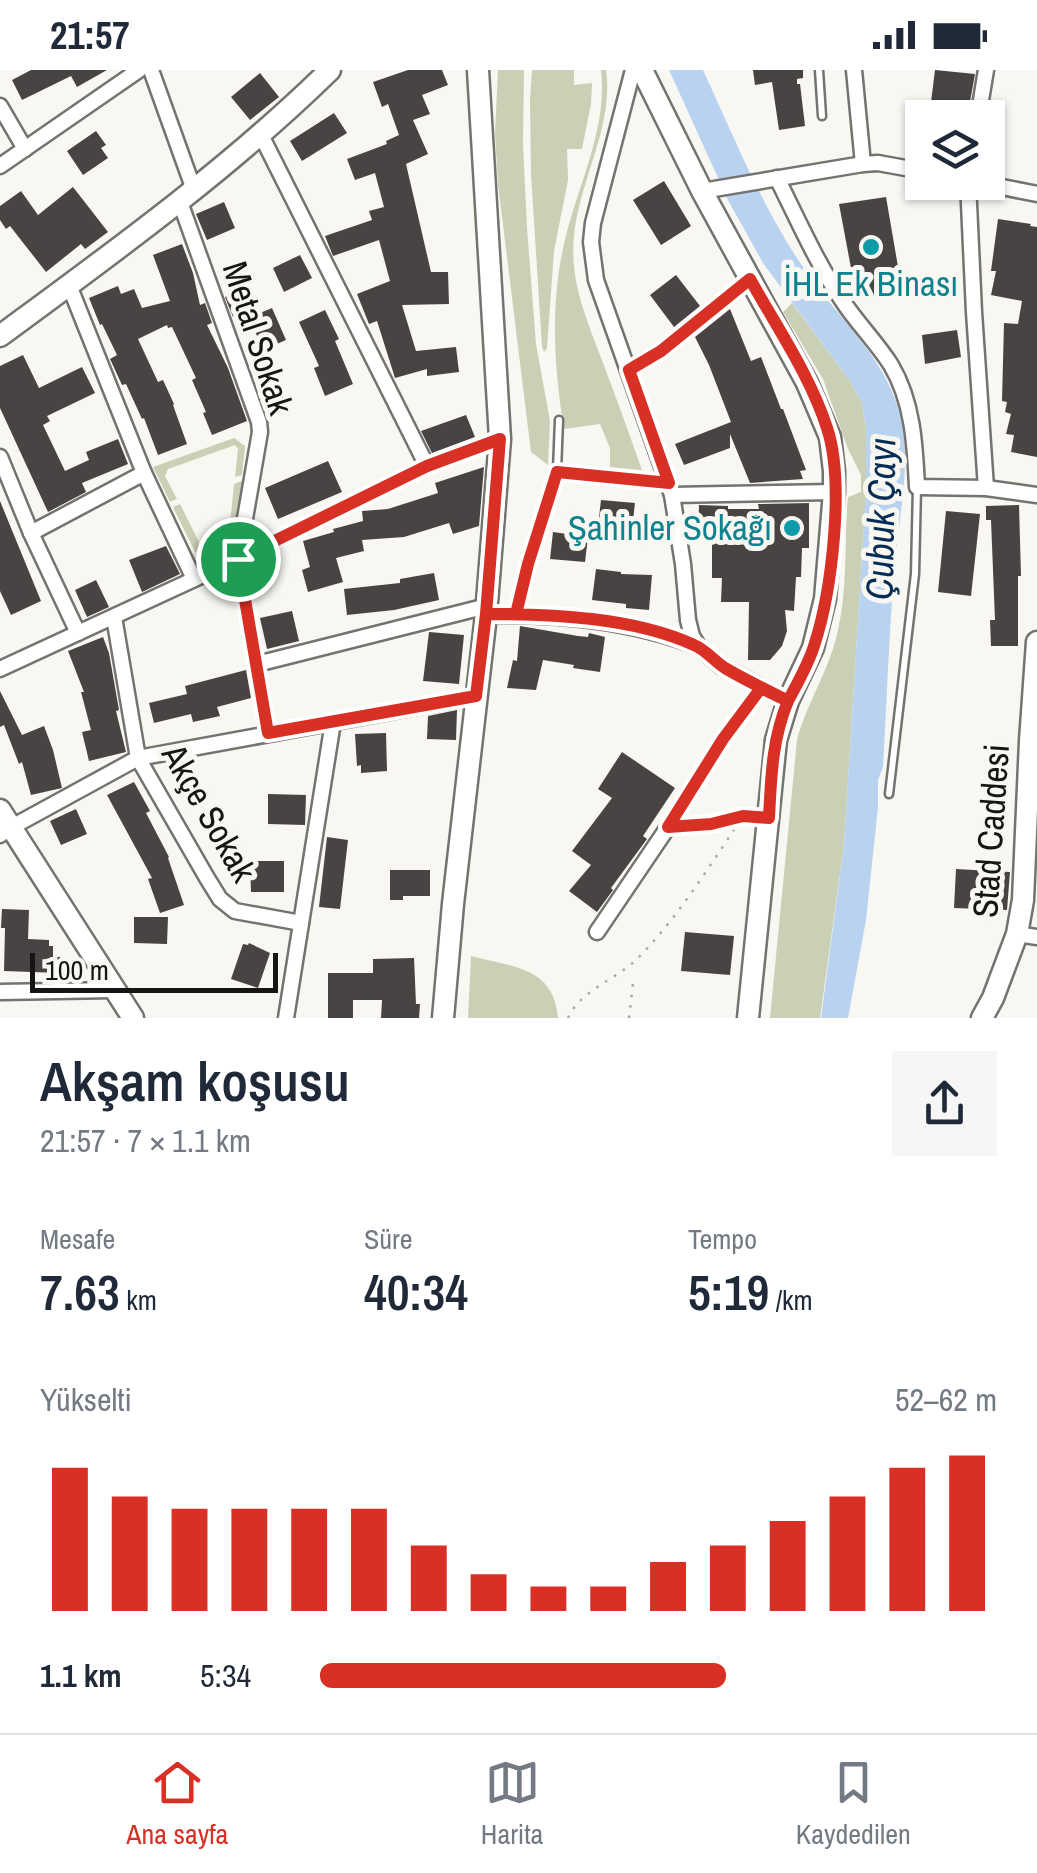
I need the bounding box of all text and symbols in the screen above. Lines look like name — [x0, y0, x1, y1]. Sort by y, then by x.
text: 21:57 — [50, 10, 130, 61]
map controls — [905, 100, 1005, 200]
button: layers — [905, 100, 1005, 200]
marker: İHL Ek Binası — [860, 236, 882, 258]
street label: Metal Sokak — [212, 255, 305, 421]
place label: İHL Ek Binası — [784, 260, 958, 307]
water label: Çubuk Çayı — [854, 437, 907, 601]
place label: Şahinler Sokağı — [568, 504, 772, 551]
pin — [196, 517, 281, 602]
marker: Şahinler Sokağı — [781, 517, 803, 539]
icon: arrive — [211, 532, 266, 587]
street label: Akçe Sokak — [151, 735, 268, 891]
street label: Stad Caddesi — [961, 743, 1020, 919]
scale bar — [30, 948, 278, 993]
text: 100 m — [45, 951, 109, 989]
text: Akşam koşusu — [40, 1044, 350, 1118]
button: share — [892, 1051, 997, 1156]
text: 21:57 · 7 × 1.1 km — [40, 1119, 251, 1162]
text: Mesafe — [40, 1220, 115, 1258]
text: Süre — [364, 1220, 413, 1258]
text: Tempo — [688, 1220, 757, 1258]
text: 7.63 — [40, 1258, 120, 1326]
text: 40:34 — [364, 1258, 468, 1326]
text: 5:19 — [688, 1258, 769, 1326]
text: km — [120, 1281, 157, 1319]
text: /km — [769, 1281, 813, 1319]
text: Yükselti — [40, 1378, 132, 1421]
text: 52–62 m — [895, 1378, 997, 1421]
text: 1.1 km — [40, 1654, 122, 1697]
text: 5:34 — [200, 1654, 251, 1697]
tab: Ana sayfa — [126, 1755, 228, 1853]
tab: Harita — [481, 1755, 543, 1853]
tab: Kaydedilen — [796, 1755, 911, 1853]

